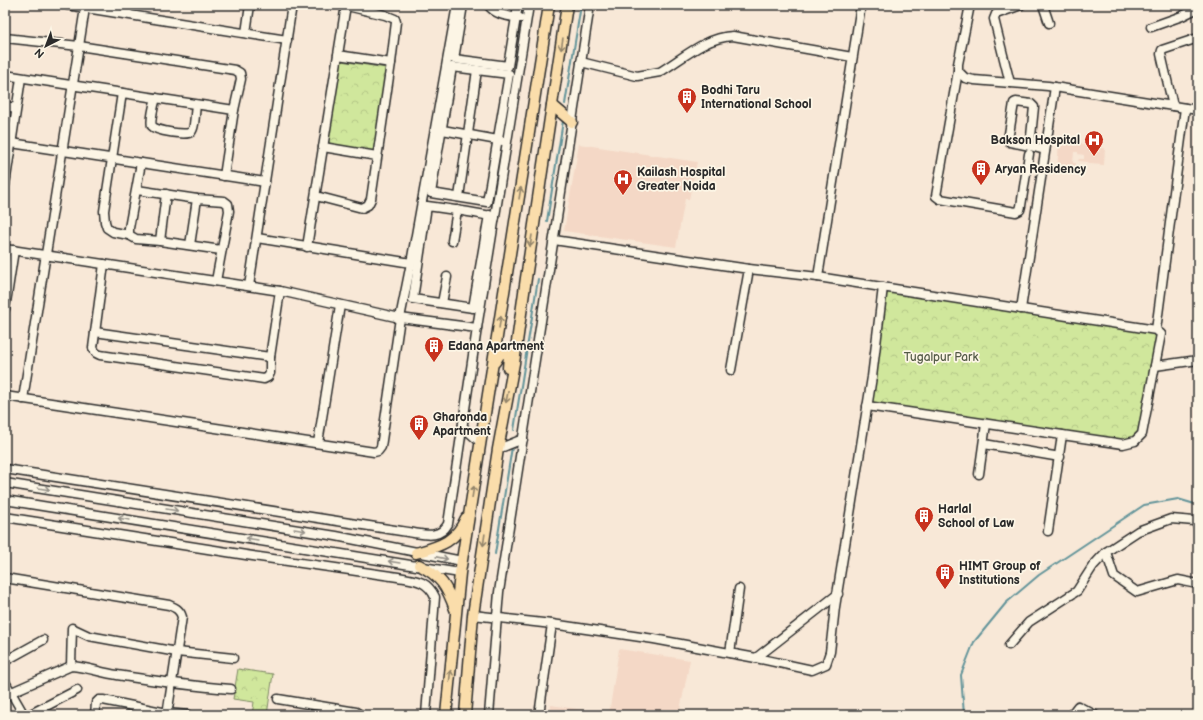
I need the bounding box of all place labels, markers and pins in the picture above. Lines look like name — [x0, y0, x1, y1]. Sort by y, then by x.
place label: Bodhi Taru International School — [701, 83, 812, 112]
building icon: Bodhi Taru International School — [676, 86, 698, 114]
hospital icon: Bakson Hospital — [1083, 129, 1105, 157]
place label: Bakson Hospital — [991, 133, 1080, 148]
building icon: Aryan Residency — [970, 158, 992, 186]
place label: Aryan Residency — [994, 162, 1086, 177]
place label: Kailash Hospital Greater Noida — [637, 165, 725, 194]
hospital icon: Kailash Hospital Greater Noida — [612, 168, 634, 196]
building icon: Edana Apartment — [423, 335, 445, 363]
place label: Edana Apartment — [448, 339, 544, 354]
place label: Gharonda Apartment — [432, 410, 491, 439]
building icon: Gharonda Apartment — [408, 413, 430, 441]
place label: Harlal School of Law — [938, 502, 1014, 531]
building icon: Harlal School of Law — [913, 505, 935, 533]
place label: HIMT Group of Institutions — [959, 559, 1041, 588]
building icon: HIMT Group of Institutions — [934, 562, 956, 590]

